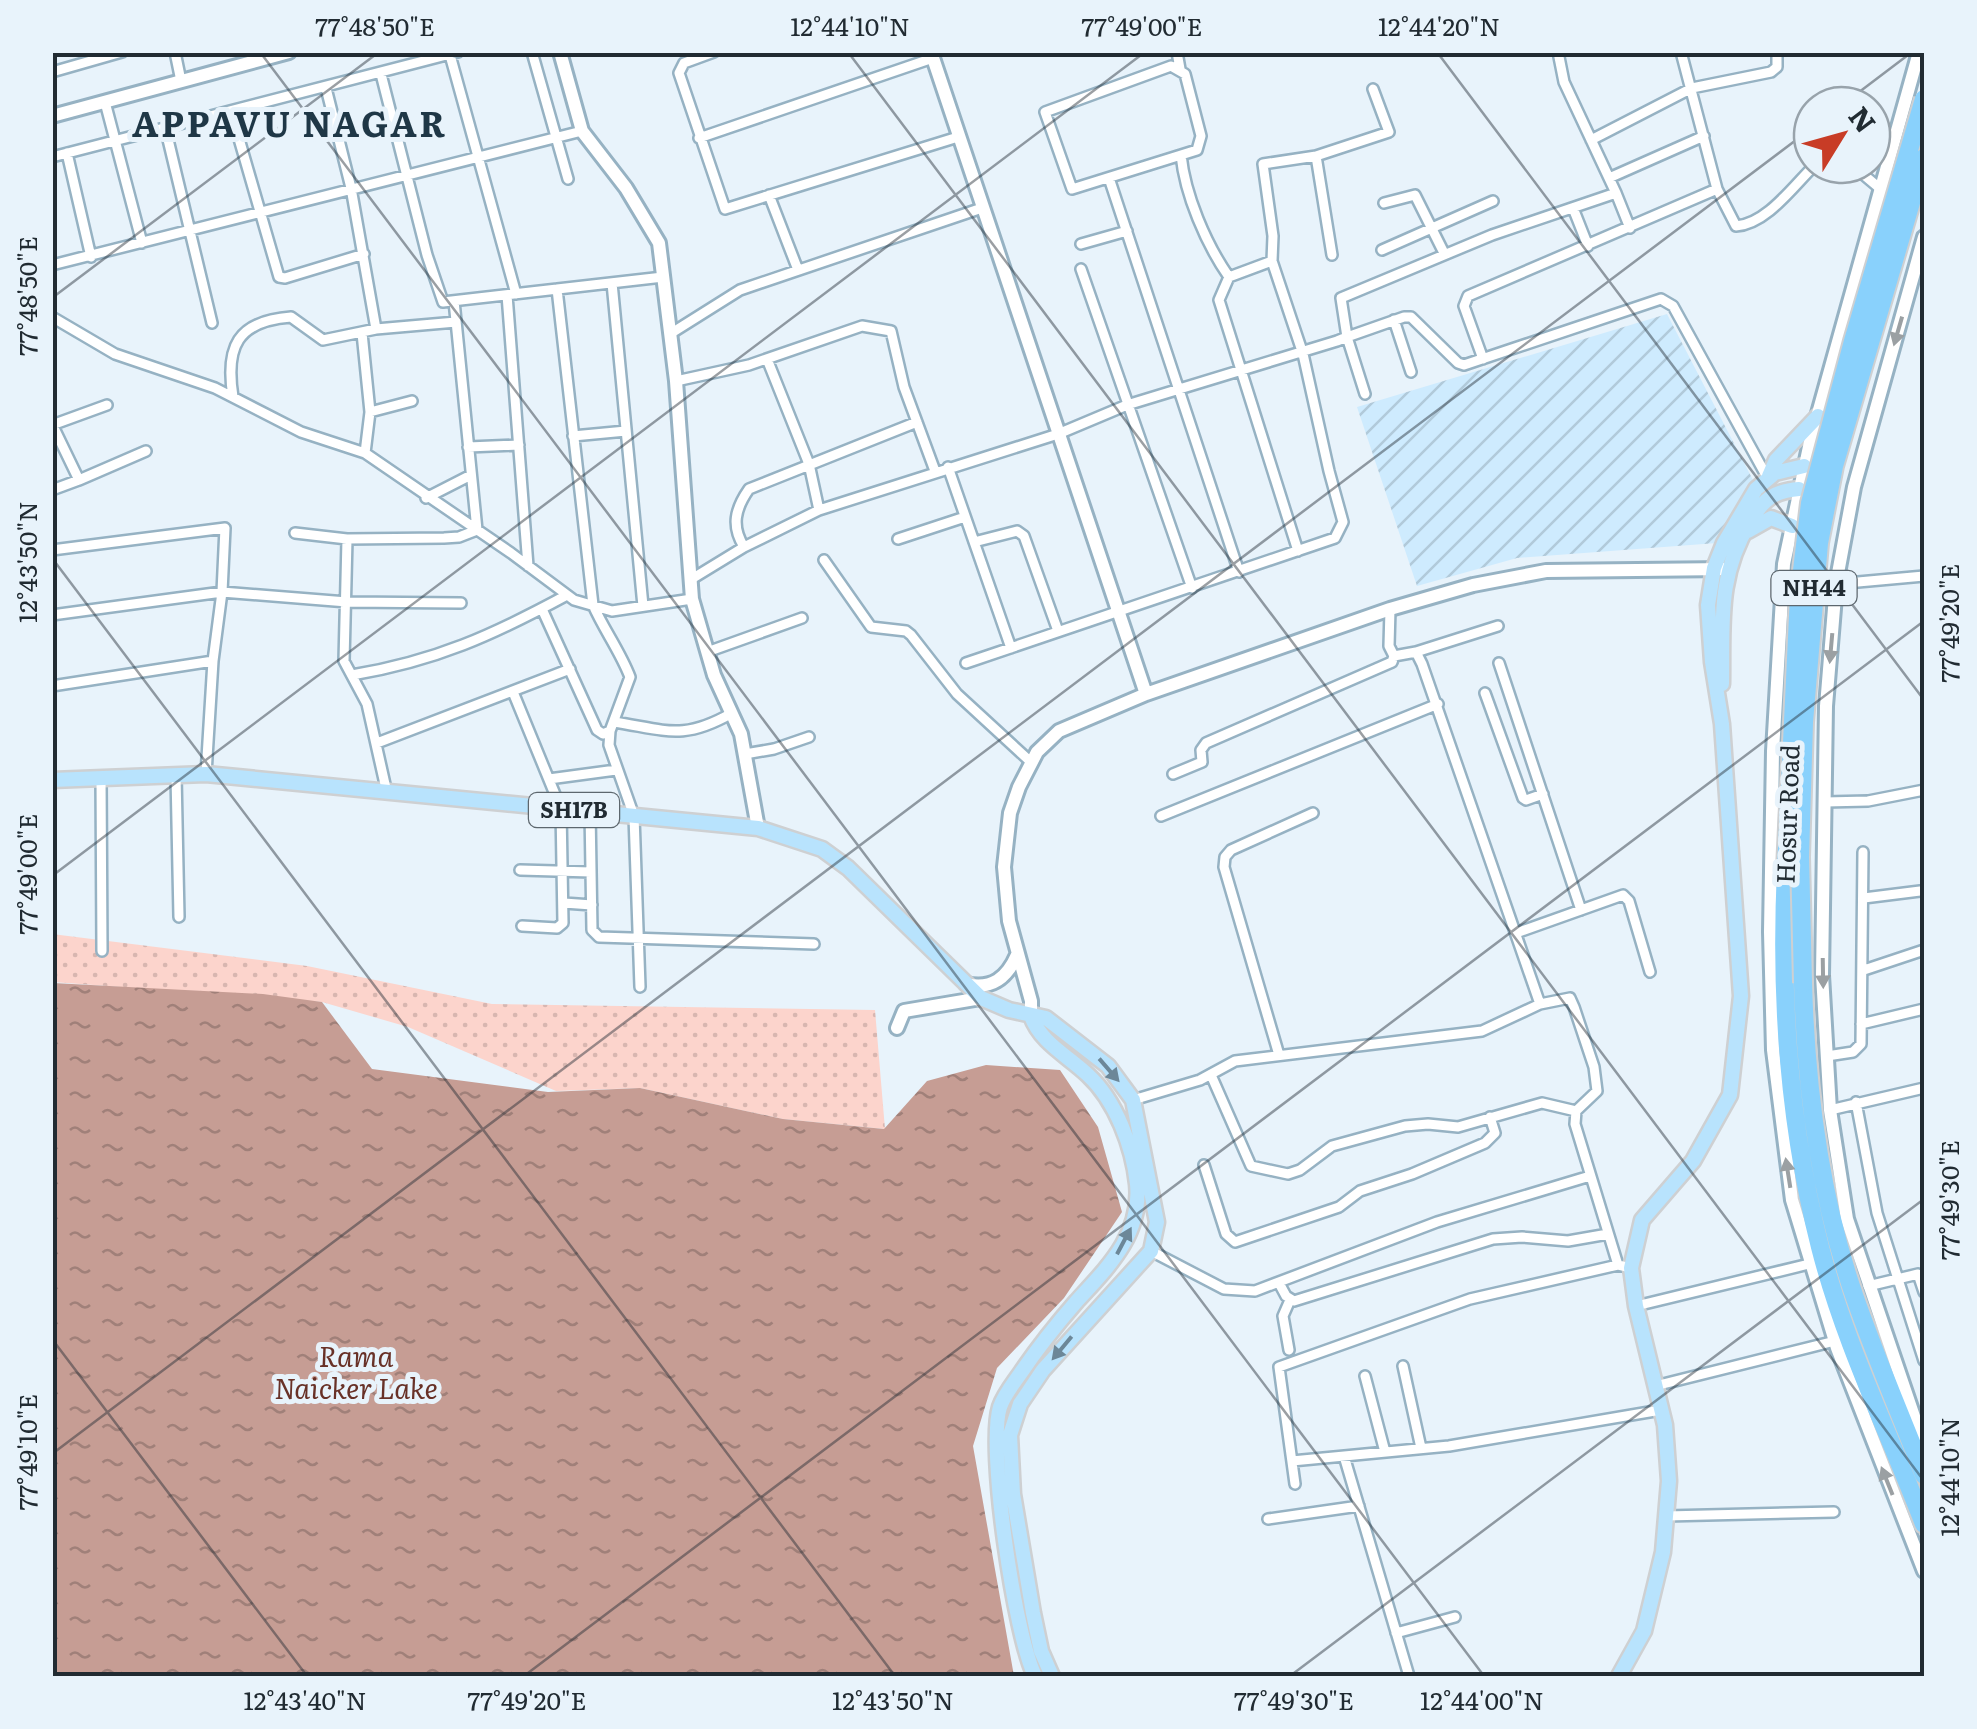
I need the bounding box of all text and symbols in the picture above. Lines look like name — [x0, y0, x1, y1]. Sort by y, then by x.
text: 77°48'50"E — [315, 7, 435, 44]
text: 12°44'10"N — [790, 7, 910, 44]
text: 77°49'00"E — [1082, 7, 1202, 44]
text: 12°44'20"N — [1378, 7, 1500, 44]
north arrow — [1792, 85, 1892, 185]
district label: APPAVU NAGAR — [132, 96, 448, 148]
text: N — [1840, 97, 1887, 141]
text: 77°48'50"E — [8, 236, 45, 356]
one-way arrow — [1890, 316, 1906, 347]
text: 12°43'50"N — [8, 501, 45, 623]
text: 77°49'20"E — [1930, 563, 1967, 683]
road number: NH44 — [1772, 571, 1856, 605]
one-way arrow — [1823, 632, 1839, 664]
street label: Hosur Road — [1766, 744, 1807, 884]
road number: SH17B — [529, 793, 619, 827]
text: 77°49'00"E — [8, 814, 45, 934]
one-way arrow — [1815, 957, 1831, 989]
one-way arrow — [1097, 1057, 1119, 1082]
text: 77°49'30"E — [1930, 1140, 1967, 1260]
one-way arrow — [1779, 1156, 1795, 1188]
one-way arrow — [1115, 1227, 1132, 1255]
water label: Rama Naicker Lake — [274, 1334, 438, 1408]
one-way arrow — [1051, 1335, 1073, 1360]
text: 77°49'10"E — [8, 1394, 45, 1510]
text: 12°44'10"N — [1930, 1417, 1967, 1537]
one-way arrow — [1879, 1466, 1895, 1496]
text: 12°43'40"N — [243, 1681, 367, 1718]
text: 77°49'20"E — [467, 1681, 587, 1718]
text: 12°43'50"N — [832, 1681, 954, 1718]
text: 77°49'30"E — [1234, 1681, 1354, 1718]
text: 12°44'00"N — [1420, 1681, 1544, 1718]

